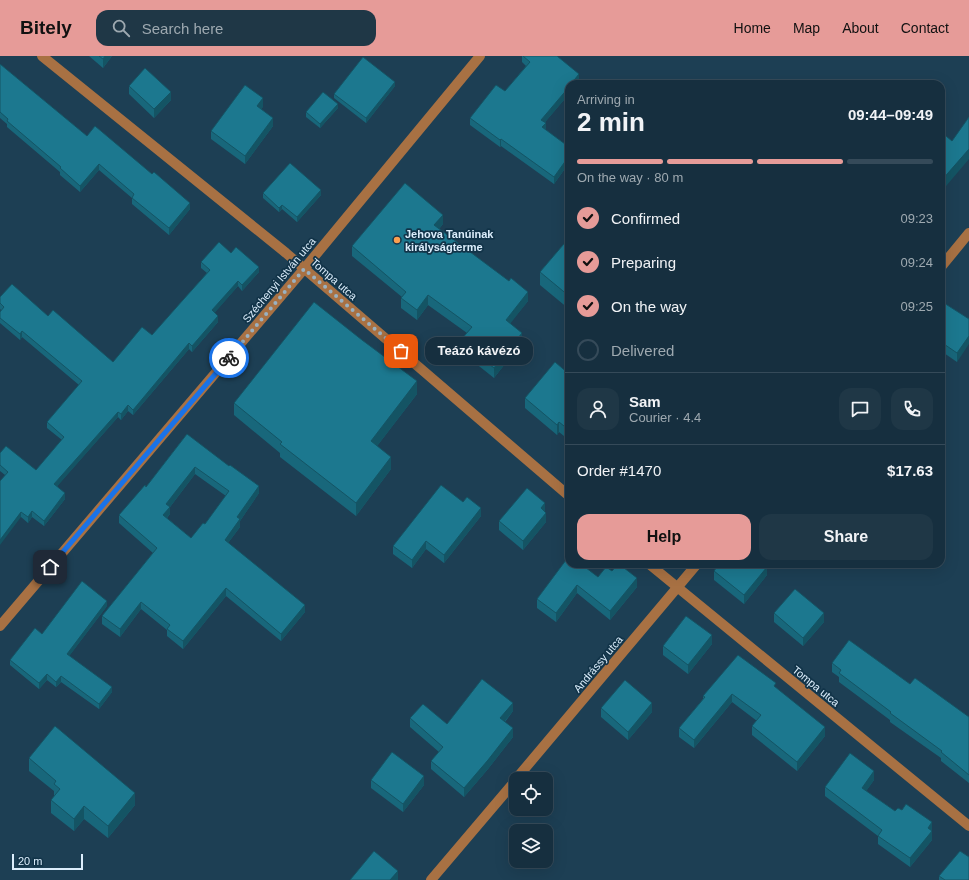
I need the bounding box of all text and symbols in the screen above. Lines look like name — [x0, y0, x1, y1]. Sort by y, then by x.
search box — [96, 10, 376, 46]
text: Bitely — [20, 17, 72, 38]
icon: search — [110, 17, 132, 39]
text: Search here — [142, 20, 223, 37]
text: Home — [734, 20, 771, 36]
text: Map — [793, 20, 820, 36]
text: About — [842, 20, 879, 36]
text: Contact — [901, 20, 949, 36]
text: Arriving in — [577, 92, 635, 107]
text: 09:44–09:49 — [848, 106, 933, 123]
text: 2 min — [577, 107, 645, 137]
text: On the way · 80 m — [577, 170, 683, 185]
icon: check — [577, 207, 599, 229]
text: Confirmed — [611, 210, 680, 227]
text: 09:23 — [900, 211, 933, 226]
place label: Jehova Tanúinak királyságterme — [405, 228, 494, 253]
street label: Széchenyi István utca — [240, 234, 319, 325]
marker: Jehova Tanúinak királyságterme — [392, 235, 402, 245]
icon: check — [577, 251, 599, 273]
text: Preparing — [611, 254, 676, 271]
text: 09:24 — [900, 255, 933, 270]
street label: Tompa utca — [309, 256, 360, 303]
icon: check — [577, 295, 599, 317]
text: On the way — [611, 298, 687, 315]
text: 09:25 — [900, 299, 933, 314]
pin — [384, 334, 418, 368]
callout: Teázó kávézó — [425, 337, 533, 365]
courier — [209, 338, 249, 378]
icon: bag — [390, 340, 412, 362]
text: Delivered — [611, 342, 674, 359]
text: Teázó kávézó — [438, 343, 520, 358]
icon: bike — [218, 347, 240, 369]
button: person — [577, 388, 619, 430]
button: chat — [839, 388, 881, 430]
button: phone — [891, 388, 933, 430]
text: Sam — [629, 393, 661, 410]
text: Courier · 4.4 — [629, 410, 701, 425]
text: Order #1470 — [577, 462, 661, 479]
text: $17.63 — [887, 462, 933, 479]
button: Help — [577, 514, 751, 560]
button: Share — [759, 514, 933, 560]
pin — [33, 550, 67, 584]
icon: home — [39, 556, 61, 578]
street label: Andrássy utca — [571, 633, 626, 695]
street label: Tompa utca — [790, 663, 843, 709]
map controls — [509, 772, 553, 868]
button: locate — [509, 772, 553, 816]
button: layers — [509, 824, 553, 868]
scale bar — [12, 852, 83, 871]
text: 20 m — [18, 855, 42, 867]

